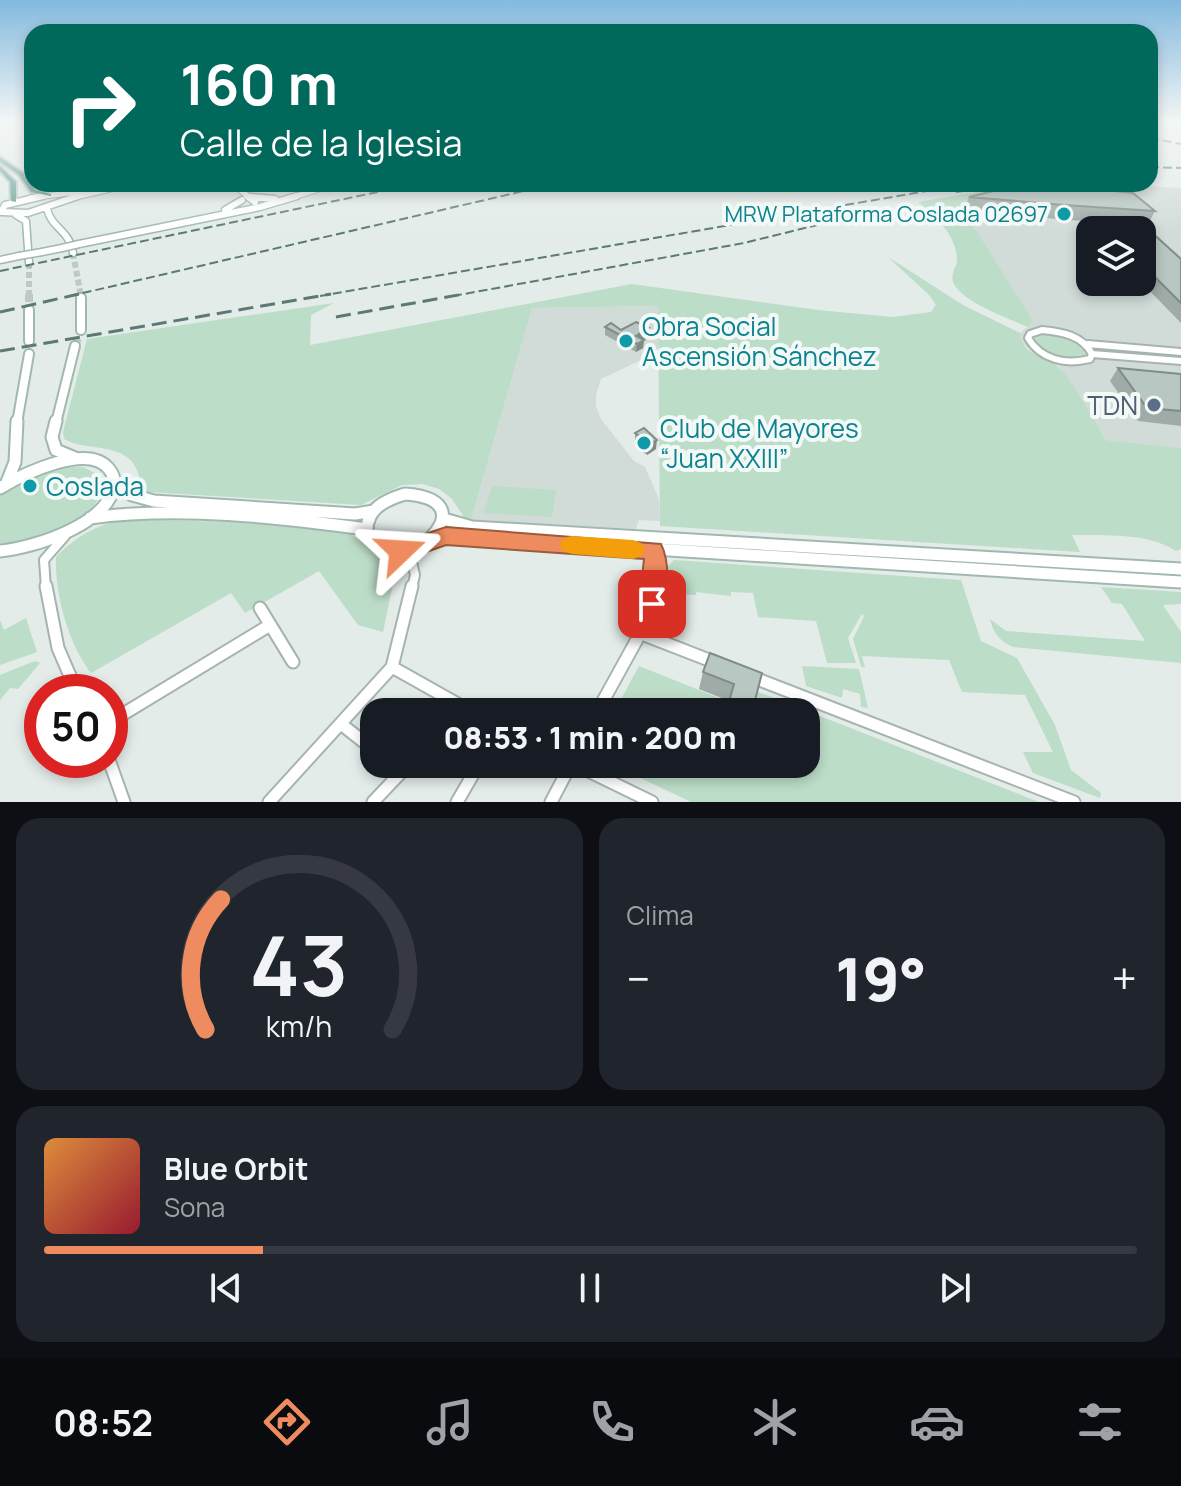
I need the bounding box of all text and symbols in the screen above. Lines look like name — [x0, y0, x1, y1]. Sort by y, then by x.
text: 160 m — [180, 45, 338, 122]
icon: right — [48, 56, 152, 160]
text: Calle de la Iglesia — [180, 118, 462, 167]
place label: MRW Plataforma Coslada 02697 — [724, 199, 1048, 229]
marker: MRW Plataforma Coslada 02697 — [1055, 205, 1073, 223]
map controls — [1076, 216, 1156, 296]
button: layers — [1076, 216, 1156, 296]
place label: Obra Social Ascensión Sánchez — [642, 308, 877, 374]
marker: Obra Social Ascensión Sánchez — [617, 332, 635, 350]
place label: TDN — [1087, 387, 1138, 423]
marker: TDN — [1145, 396, 1163, 414]
place label: Club de Mayores “Juan XXIII” — [660, 410, 859, 476]
marker: Club de Mayores “Juan XXIII” — [635, 434, 653, 452]
place label: Coslada — [46, 468, 144, 504]
marker: Coslada — [21, 477, 39, 495]
position arrow — [359, 509, 443, 593]
pin — [618, 570, 686, 638]
icon: arrive — [630, 582, 674, 626]
speed limit sign: 50 — [24, 674, 128, 778]
text: 08:53 · 1 min · 200 m — [444, 717, 736, 758]
text: Clima — [627, 897, 694, 933]
text: 43 — [250, 907, 349, 1021]
text: 19° — [835, 937, 927, 1019]
text: − — [627, 948, 650, 1008]
text: + — [1112, 948, 1137, 1008]
text: km/h — [266, 1007, 332, 1046]
text: Blue Orbit — [164, 1148, 309, 1189]
text: Sona — [164, 1189, 225, 1225]
icon: previous — [204, 1266, 248, 1310]
icon: pause — [568, 1266, 612, 1310]
icon: next — [933, 1266, 977, 1310]
icon: directions — [259, 1394, 315, 1450]
icon: music — [422, 1394, 478, 1450]
icon: phone — [584, 1394, 640, 1450]
icon: climate — [747, 1394, 803, 1450]
icon: car — [909, 1394, 965, 1450]
icon: filters — [1072, 1394, 1128, 1450]
text: 08:52 — [53, 1398, 153, 1447]

